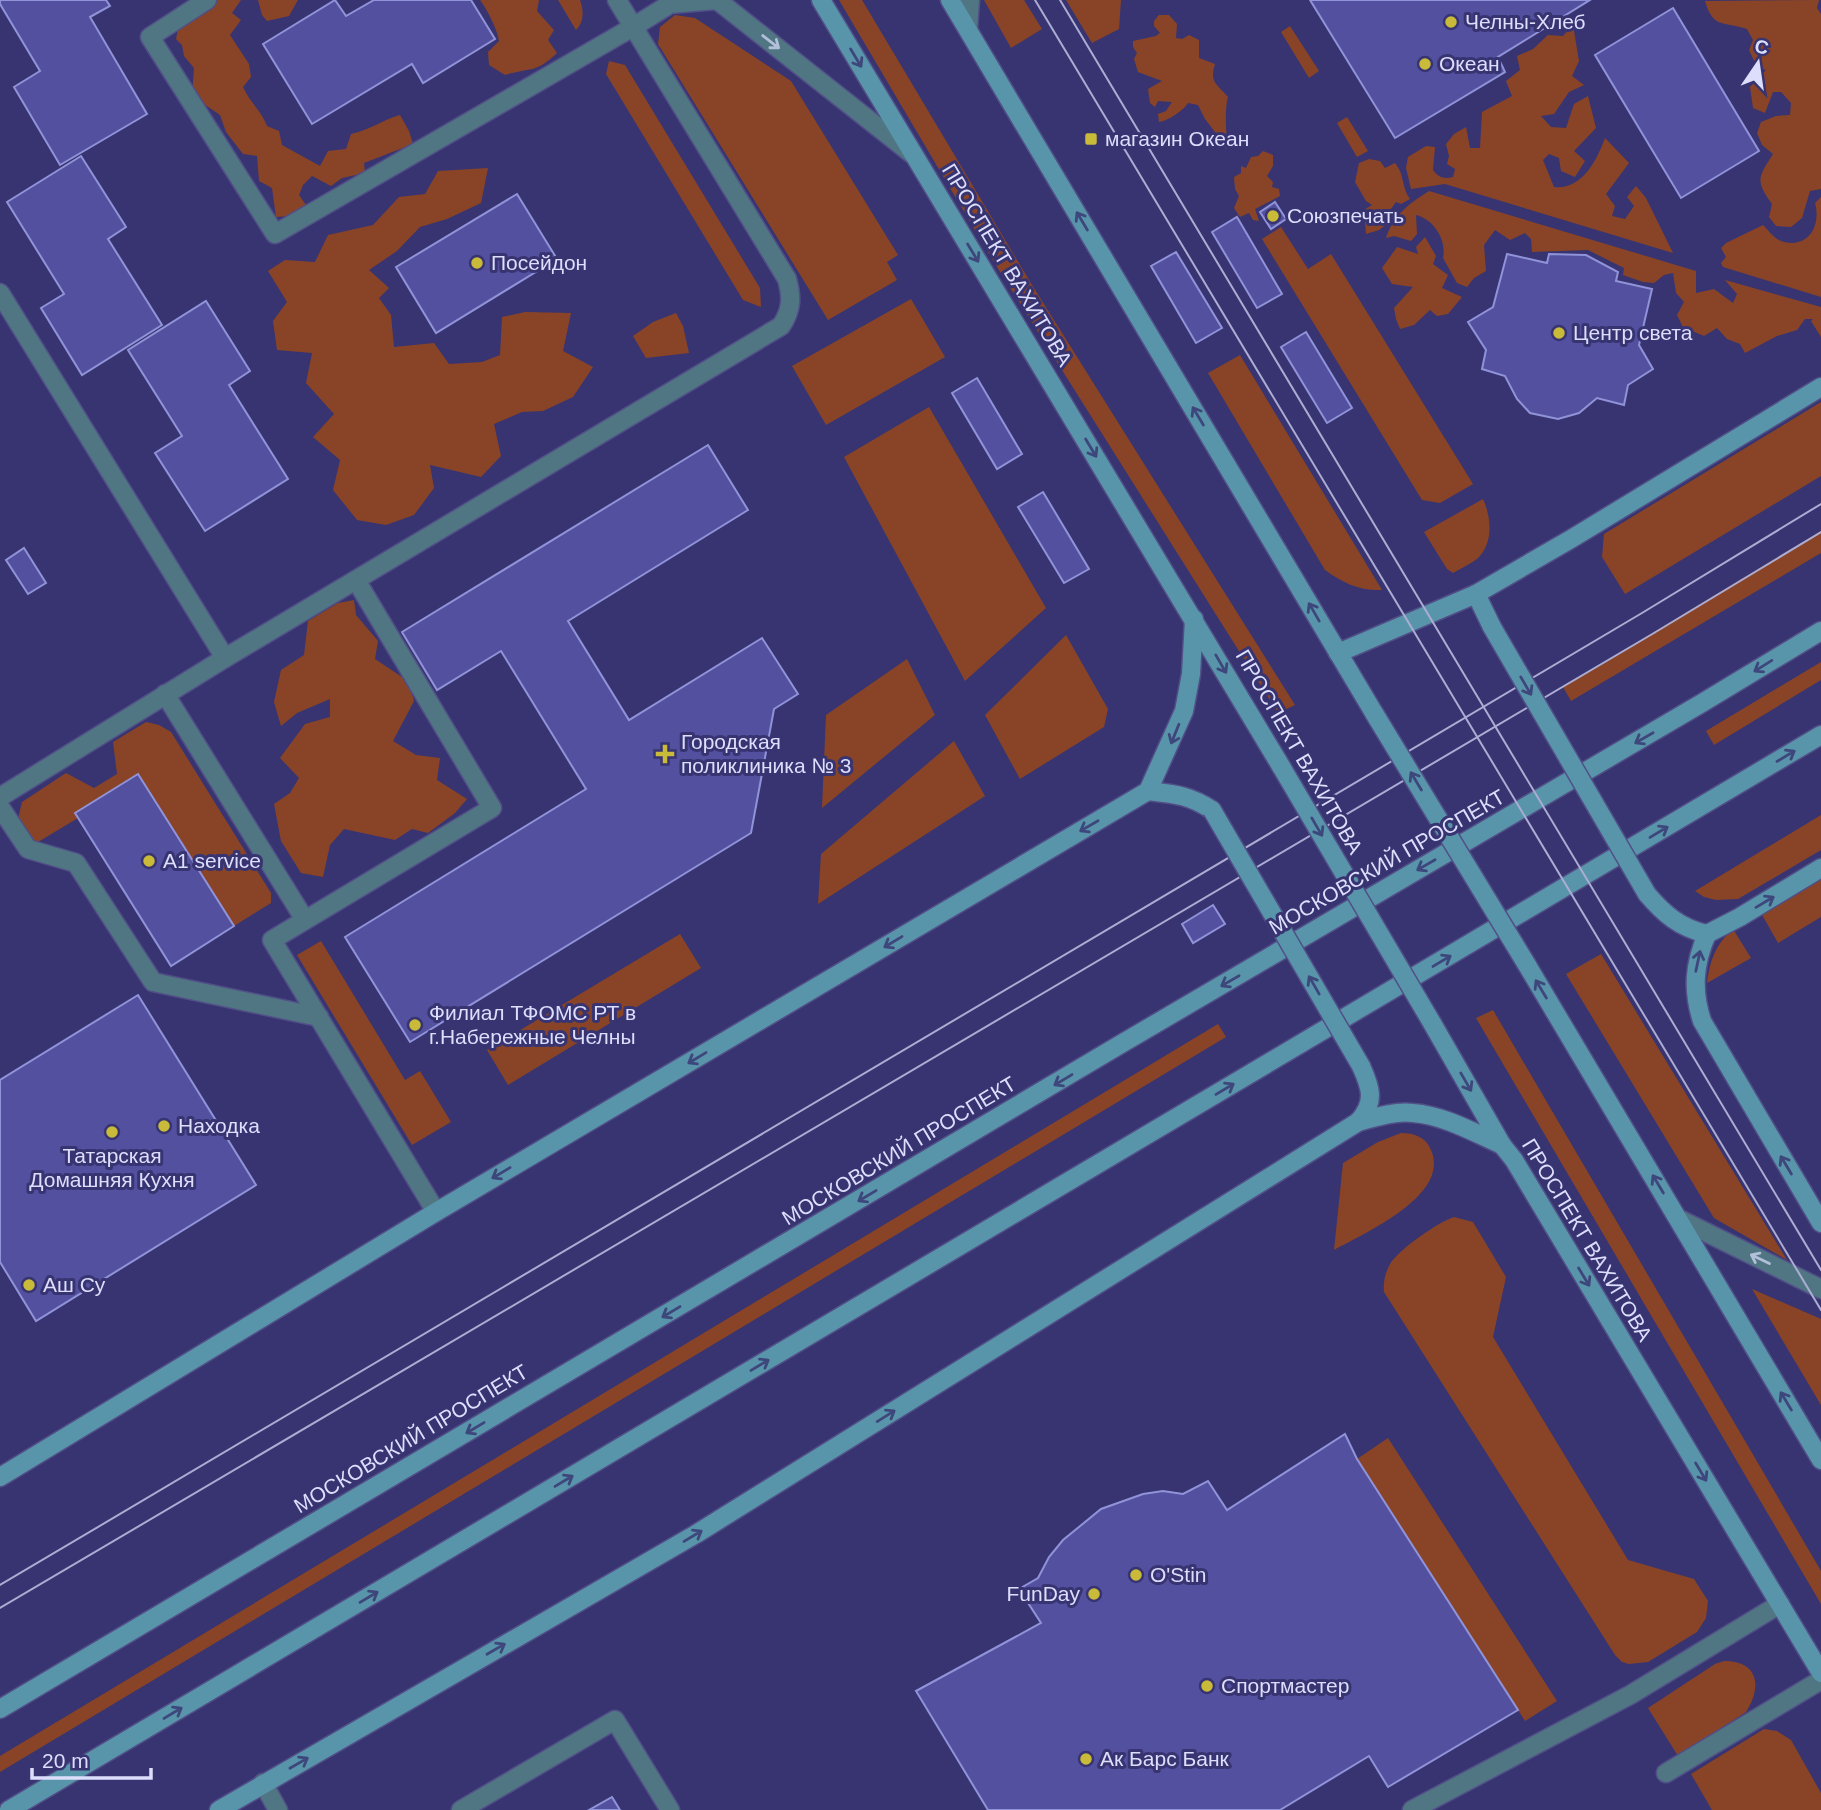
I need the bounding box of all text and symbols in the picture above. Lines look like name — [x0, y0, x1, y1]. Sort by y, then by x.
place label: Челны-Хлеб — [1465, 10, 1586, 33]
marker: Челны-Хлеб — [1443, 14, 1459, 30]
north arrow — [1723, 28, 1793, 98]
one-way arrow — [761, 35, 779, 50]
text: С — [1753, 35, 1771, 59]
one-way arrow — [849, 48, 863, 68]
place label: Океан — [1439, 52, 1500, 75]
marker: Океан — [1417, 56, 1433, 72]
place label: магазин Океан — [1105, 127, 1249, 150]
marker: магазин Океан — [1083, 131, 1099, 147]
street label: ПРОСПЕКТ ВАХИТОВА — [938, 159, 1077, 370]
place label: Союзпечать — [1287, 204, 1404, 227]
marker: Союзпечать — [1265, 208, 1281, 224]
one-way arrow — [1074, 211, 1088, 231]
one-way arrow — [967, 243, 981, 263]
place label: Посейдон — [491, 251, 587, 274]
marker: Посейдон — [469, 255, 485, 271]
place label: Центр света — [1573, 321, 1693, 344]
marker: Центр света — [1551, 325, 1567, 341]
one-way arrow — [1191, 407, 1205, 427]
one-way arrow — [1084, 438, 1098, 458]
one-way arrow — [1307, 602, 1321, 622]
street label: ПРОСПЕКТ ВАХИТОВА — [1231, 646, 1367, 858]
one-way arrow — [1214, 654, 1228, 674]
one-way arrow — [1753, 660, 1773, 674]
one-way arrow — [1520, 676, 1534, 696]
one-way arrow — [1167, 723, 1180, 744]
place label: Городская поликлиника № 3 — [681, 730, 852, 777]
one-way arrow — [1634, 731, 1654, 745]
marker: Городская поликлиника № 3 — [655, 744, 675, 764]
one-way arrow — [1775, 749, 1795, 763]
one-way arrow — [1408, 772, 1422, 792]
street label: МОСКОВСКИЙ ПРОСПЕКТ — [1265, 784, 1509, 939]
one-way arrow — [1310, 817, 1324, 837]
one-way arrow — [1079, 819, 1099, 833]
one-way arrow — [1648, 825, 1668, 839]
place label: A1 service — [163, 849, 261, 872]
marker: A1 service — [141, 853, 157, 869]
one-way arrow — [1417, 859, 1437, 873]
one-way arrow — [1754, 895, 1774, 909]
one-way arrow — [883, 935, 903, 949]
one-way arrow — [1692, 950, 1705, 973]
one-way arrow — [1431, 953, 1451, 967]
one-way arrow — [1220, 974, 1240, 988]
one-way arrow — [1307, 976, 1321, 996]
one-way arrow — [1534, 979, 1548, 999]
place label: Филиал ТФОМС РТ в г.Набережные Челны — [429, 1001, 636, 1048]
marker: Филиал ТФОМС РТ в г.Набережные Челны — [407, 1017, 423, 1033]
one-way arrow — [688, 1051, 708, 1065]
street label: МОСКОВСКИЙ ПРОСПЕКТ — [778, 1072, 1020, 1230]
one-way arrow — [1459, 1072, 1473, 1092]
one-way arrow — [1053, 1073, 1073, 1087]
one-way arrow — [1214, 1082, 1234, 1096]
place label: Находка — [178, 1114, 260, 1137]
marker: Находка — [156, 1118, 172, 1134]
marker: Татарская Домашняя Кухня — [104, 1124, 120, 1140]
street label: ПРОСПЕКТ ВАХИТОВА — [1518, 1134, 1657, 1345]
place label: Татарская Домашняя Кухня — [29, 1144, 195, 1191]
one-way arrow — [1779, 1155, 1793, 1175]
one-way arrow — [492, 1167, 512, 1181]
one-way arrow — [1650, 1175, 1664, 1195]
one-way arrow — [857, 1190, 878, 1203]
one-way arrow — [1750, 1252, 1771, 1265]
one-way arrow — [1577, 1266, 1591, 1286]
place label: Аш Су — [43, 1273, 106, 1296]
marker: Аш Су — [21, 1277, 37, 1293]
one-way arrow — [662, 1305, 682, 1319]
one-way arrow — [750, 1357, 770, 1371]
street label: МОСКОВСКИЙ ПРОСПЕКТ — [290, 1360, 532, 1518]
one-way arrow — [1779, 1391, 1792, 1412]
one-way arrow — [876, 1408, 896, 1422]
one-way arrow — [466, 1421, 486, 1435]
one-way arrow — [1694, 1461, 1708, 1481]
one-way arrow — [554, 1473, 574, 1487]
one-way arrow — [682, 1529, 703, 1542]
place label: O'Stin — [1150, 1563, 1207, 1586]
marker: O'Stin — [1128, 1567, 1144, 1583]
place label: FunDay — [1006, 1582, 1080, 1605]
marker: FunDay — [1086, 1586, 1102, 1602]
one-way arrow — [358, 1589, 378, 1603]
one-way arrow — [485, 1642, 505, 1656]
place label: Спортмастер — [1221, 1674, 1349, 1697]
marker: Спортмастер — [1199, 1678, 1215, 1694]
one-way arrow — [163, 1705, 183, 1719]
scale bar — [32, 1736, 150, 1780]
place label: Ак Барс Банк — [1100, 1747, 1230, 1770]
text: 20 m — [42, 1749, 89, 1772]
marker: Ак Барс Банк — [1078, 1751, 1094, 1767]
one-way arrow — [288, 1756, 308, 1770]

